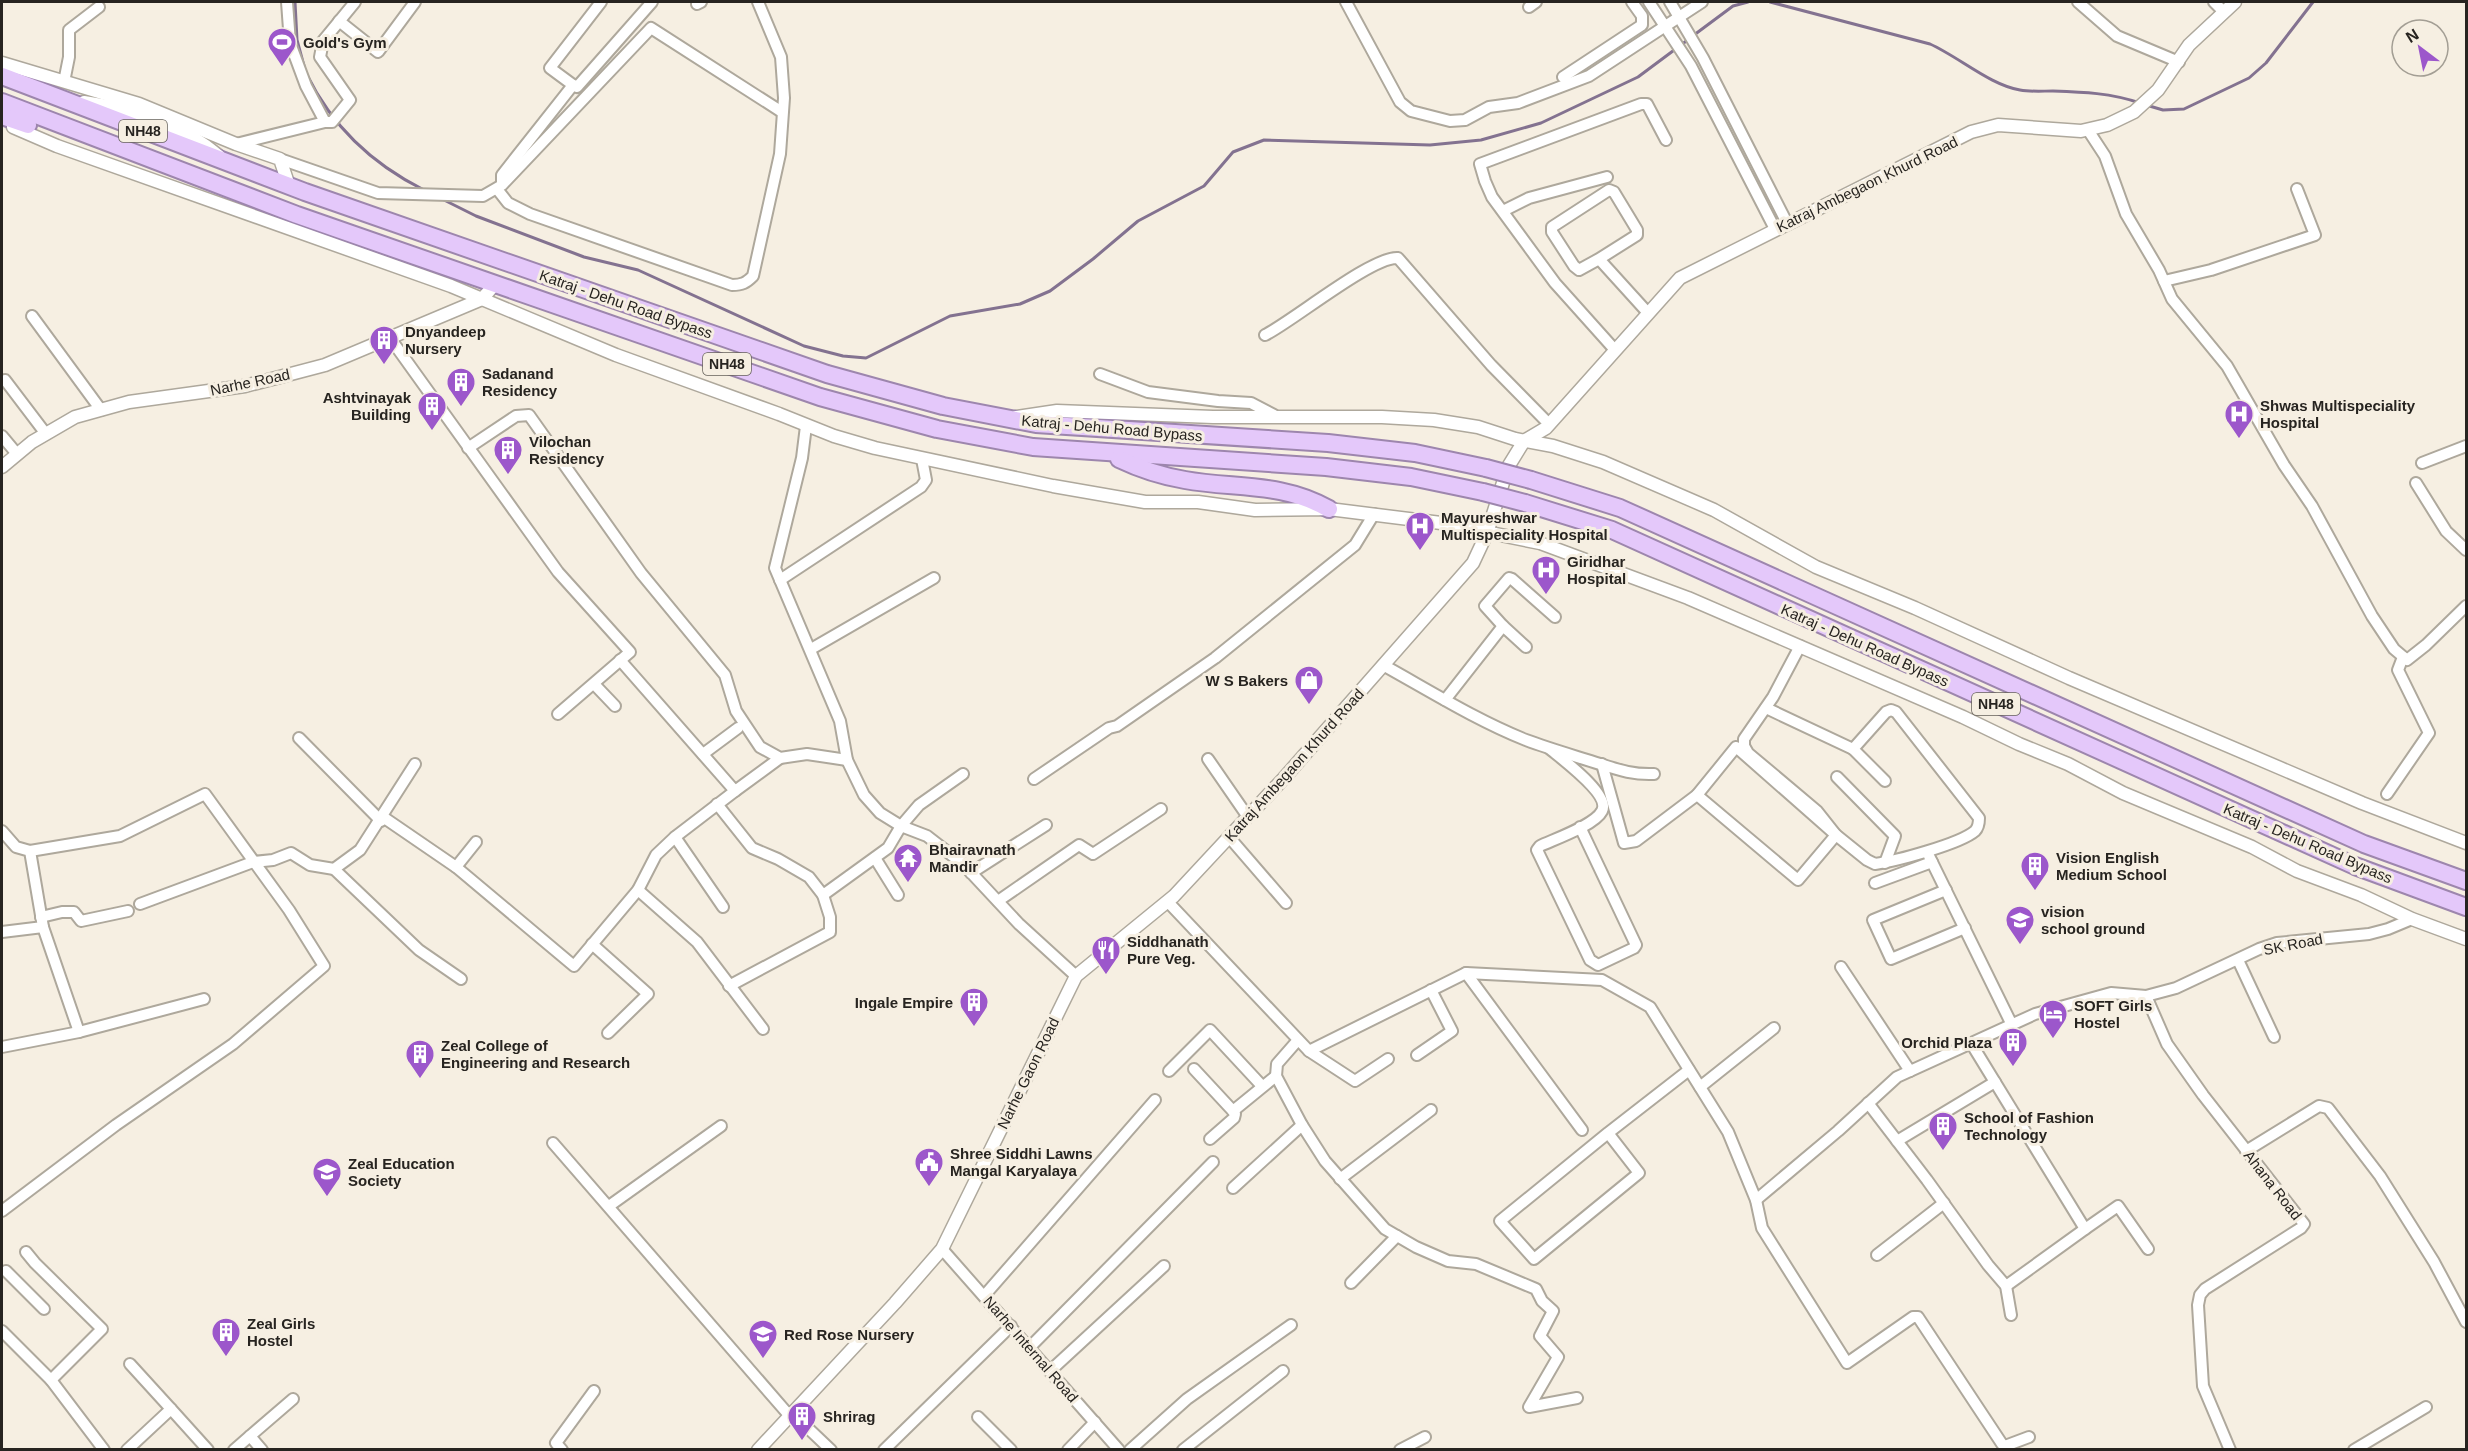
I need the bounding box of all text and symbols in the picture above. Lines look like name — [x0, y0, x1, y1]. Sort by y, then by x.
north arrow — [2390, 18, 2450, 78]
text: N — [2403, 25, 2422, 46]
sports icon: Gold's Gym — [266, 26, 298, 68]
place label: Gold's Gym — [303, 34, 387, 51]
road number: NH48 — [119, 120, 167, 142]
street label: Katraj Ambegaon Khurd Road — [1774, 133, 1960, 235]
street label: Katraj - Dehu Road Bypass — [537, 266, 715, 342]
place label: Dnyandeep Nursery — [405, 323, 486, 357]
building icon: Dnyandeep Nursery — [368, 324, 400, 366]
road number: NH48 — [703, 353, 751, 375]
street label: Narhe Road — [209, 365, 291, 399]
place label: Sadanand Residency — [482, 365, 558, 399]
building icon: Sadanand Residency — [445, 366, 477, 408]
place label: Ashtvinayak Building — [323, 389, 412, 423]
building icon: Ashtvinayak Building — [416, 390, 448, 432]
place label: Shwas Multispeciality Hospital — [2260, 397, 2416, 431]
hospital icon: Shwas Multispeciality Hospital — [2223, 398, 2255, 440]
street label: Katraj - Dehu Road Bypass — [1021, 412, 1203, 444]
place label: Vilochan Residency — [529, 433, 605, 467]
building icon: Vilochan Residency — [492, 434, 524, 476]
place label: Mayureshwar Multispeciality Hospital — [1441, 509, 1608, 543]
hospital icon: Mayureshwar Multispeciality Hospital — [1404, 510, 1436, 552]
place label: Giridhar Hospital — [1567, 553, 1626, 587]
hospital icon: Giridhar Hospital — [1530, 554, 1562, 596]
street label: Katraj - Dehu Road Bypass — [1779, 600, 1951, 690]
shop icon: W S Bakers — [1293, 664, 1325, 706]
place label: W S Bakers — [1205, 672, 1288, 689]
street label: Katraj Ambegaon Khurd Road — [1221, 685, 1367, 845]
road number: NH48 — [1972, 693, 2020, 715]
street label: Katraj - Dehu Road Bypass — [2221, 800, 2395, 886]
place label: Bhairavnath Mandir — [929, 841, 1016, 875]
temple icon: Bhairavnath Mandir — [892, 842, 924, 884]
place label: Vision English Medium School — [2056, 849, 2167, 883]
building icon: Vision English Medium School — [2019, 850, 2051, 892]
place label: vision school ground — [2041, 903, 2145, 937]
school or university icon: vision school ground — [2004, 904, 2036, 946]
street label: SK Road — [2262, 930, 2324, 958]
place label: Siddhanath Pure Veg. — [1127, 933, 1209, 967]
restaurant icon: Siddhanath Pure Veg. — [1090, 934, 1122, 976]
building icon: Ingale Empire — [958, 986, 990, 1028]
place label: Ingale Empire — [855, 994, 953, 1011]
place label: SOFT Girls Hostel — [2074, 997, 2152, 1031]
hotel icon: SOFT Girls Hostel — [2037, 998, 2069, 1040]
street label: Narhe Gaon Road — [994, 1015, 1062, 1131]
building icon: Orchid Plaza — [1997, 1026, 2029, 1068]
place label: Orchid Plaza — [1901, 1034, 1993, 1051]
place label: Zeal College of Engineering and Research — [441, 1037, 630, 1071]
building icon: Zeal College of Engineering and Research — [404, 1038, 436, 1080]
place label: School of Fashion Technology — [1964, 1109, 2094, 1143]
building icon: School of Fashion Technology — [1927, 1110, 1959, 1152]
place label: Shree Siddhi Lawns Mangal Karyalaya — [950, 1145, 1093, 1179]
public building icon: Shree Siddhi Lawns Mangal Karyalaya — [913, 1146, 945, 1188]
street label: Ahana Road — [2241, 1147, 2305, 1223]
place label: Zeal Education Society — [348, 1155, 455, 1189]
school or university icon: Zeal Education Society — [311, 1156, 343, 1198]
street label: Narhe Internal Road — [980, 1292, 1082, 1406]
place label: Zeal Girls Hostel — [247, 1315, 315, 1349]
building icon: Zeal Girls Hostel — [210, 1316, 242, 1358]
school or university icon: Red Rose Nursery — [747, 1318, 779, 1360]
place label: Red Rose Nursery — [784, 1326, 915, 1343]
building icon: Shrirag — [786, 1400, 818, 1442]
place label: Shrirag — [823, 1408, 876, 1425]

